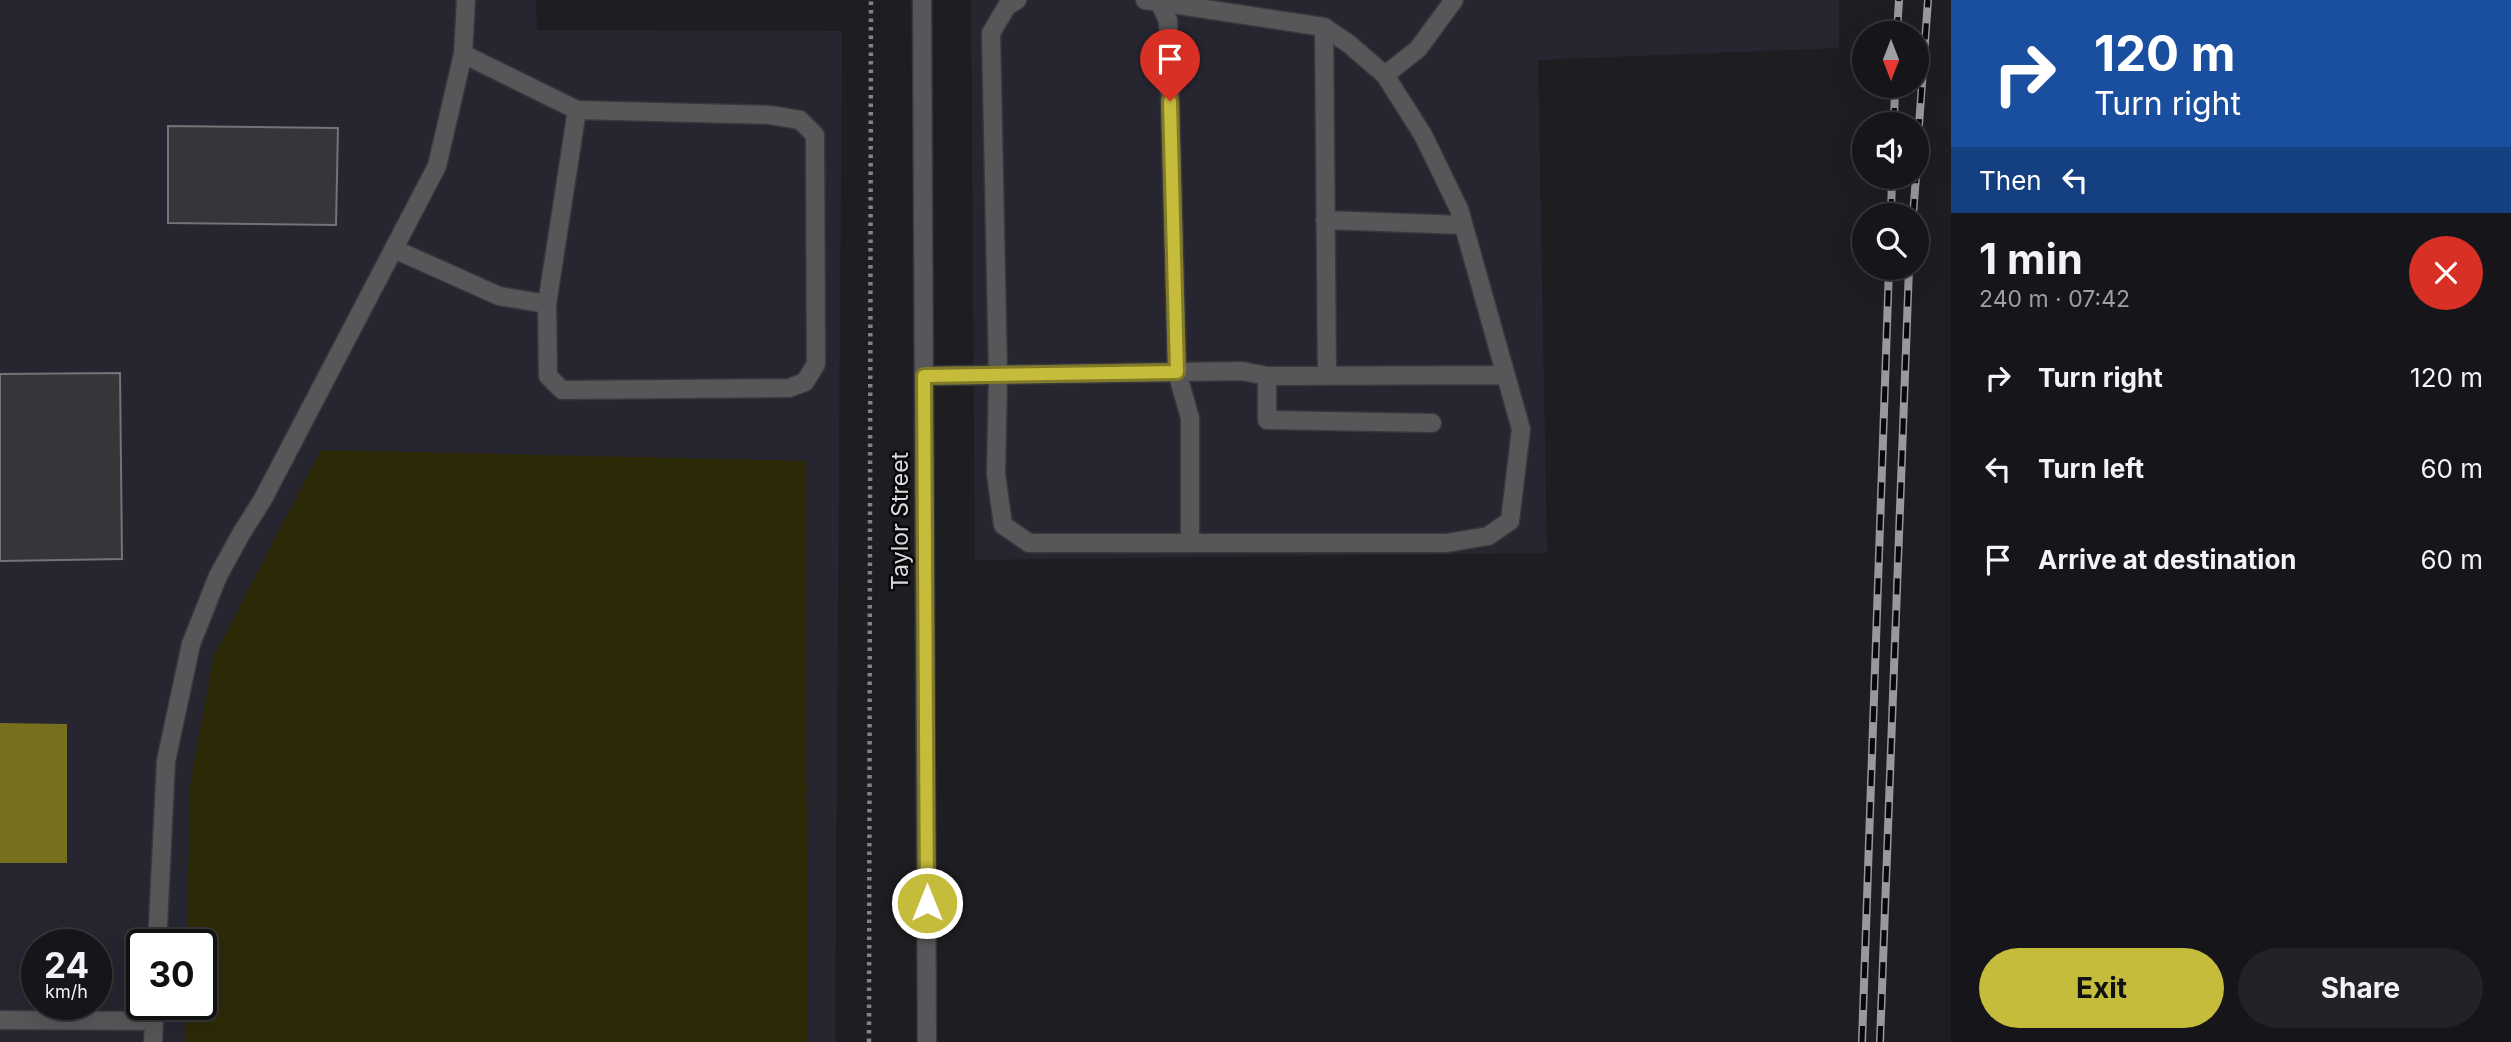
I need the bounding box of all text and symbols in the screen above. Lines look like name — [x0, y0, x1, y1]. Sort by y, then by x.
north arrow — [1852, 21, 1928, 98]
map controls — [1852, 21, 1929, 280]
text: 120 m — [2094, 24, 2235, 83]
icon: right — [1979, 28, 2070, 119]
pin — [1140, 29, 1200, 101]
icon: arrive — [1151, 40, 1189, 78]
text: Turn right — [2094, 84, 2241, 123]
button: sound — [1852, 112, 1929, 189]
icon: left — [2056, 161, 2094, 199]
text: Then — [1979, 165, 2042, 196]
button: search — [1852, 203, 1929, 280]
text: 1 min — [1979, 233, 2083, 284]
button: close — [2409, 236, 2483, 310]
text: 240 m · 07:42 — [1979, 285, 2130, 313]
icon: right — [1979, 359, 2017, 397]
text: Turn right — [2038, 362, 2163, 393]
text: 120 m — [2410, 362, 2483, 393]
icon: left — [1979, 450, 2017, 488]
street label: Taylor Street — [886, 451, 914, 590]
text: Turn left — [2038, 453, 2144, 484]
text: 60 m — [2420, 453, 2483, 484]
icon: arrive — [1979, 541, 2017, 579]
text: Arrive at destination — [2038, 544, 2297, 575]
text: 60 m — [2420, 544, 2483, 575]
position arrow — [890, 866, 964, 940]
speed limit sign: 30 — [126, 929, 217, 1020]
text: 24 — [44, 944, 89, 986]
button: Exit — [1979, 948, 2224, 1028]
button: Share — [2238, 948, 2483, 1028]
text: km/h — [45, 981, 88, 1002]

